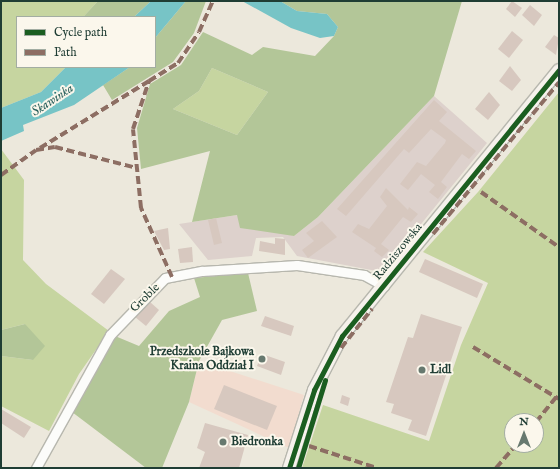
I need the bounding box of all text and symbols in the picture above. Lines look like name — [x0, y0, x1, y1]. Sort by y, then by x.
legend — [16, 16, 156, 68]
text: Cycle path — [54, 25, 107, 40]
text: Path — [54, 45, 77, 60]
water label: Skawinka — [29, 81, 77, 121]
street label: Radziszowska — [371, 221, 425, 283]
street label: Groble — [127, 280, 163, 316]
place label: Przedszkole Bajkowa Kraina Oddział I — [150, 345, 254, 373]
marker: Przedszkole Bajkowa Kraina Oddział I — [257, 354, 267, 364]
place label: Lidl — [430, 363, 451, 377]
marker: Lidl — [417, 365, 427, 375]
north arrow — [504, 413, 544, 453]
text: N — [519, 415, 529, 429]
place label: Biedronka — [231, 435, 283, 449]
marker: Biedronka — [218, 437, 228, 447]

